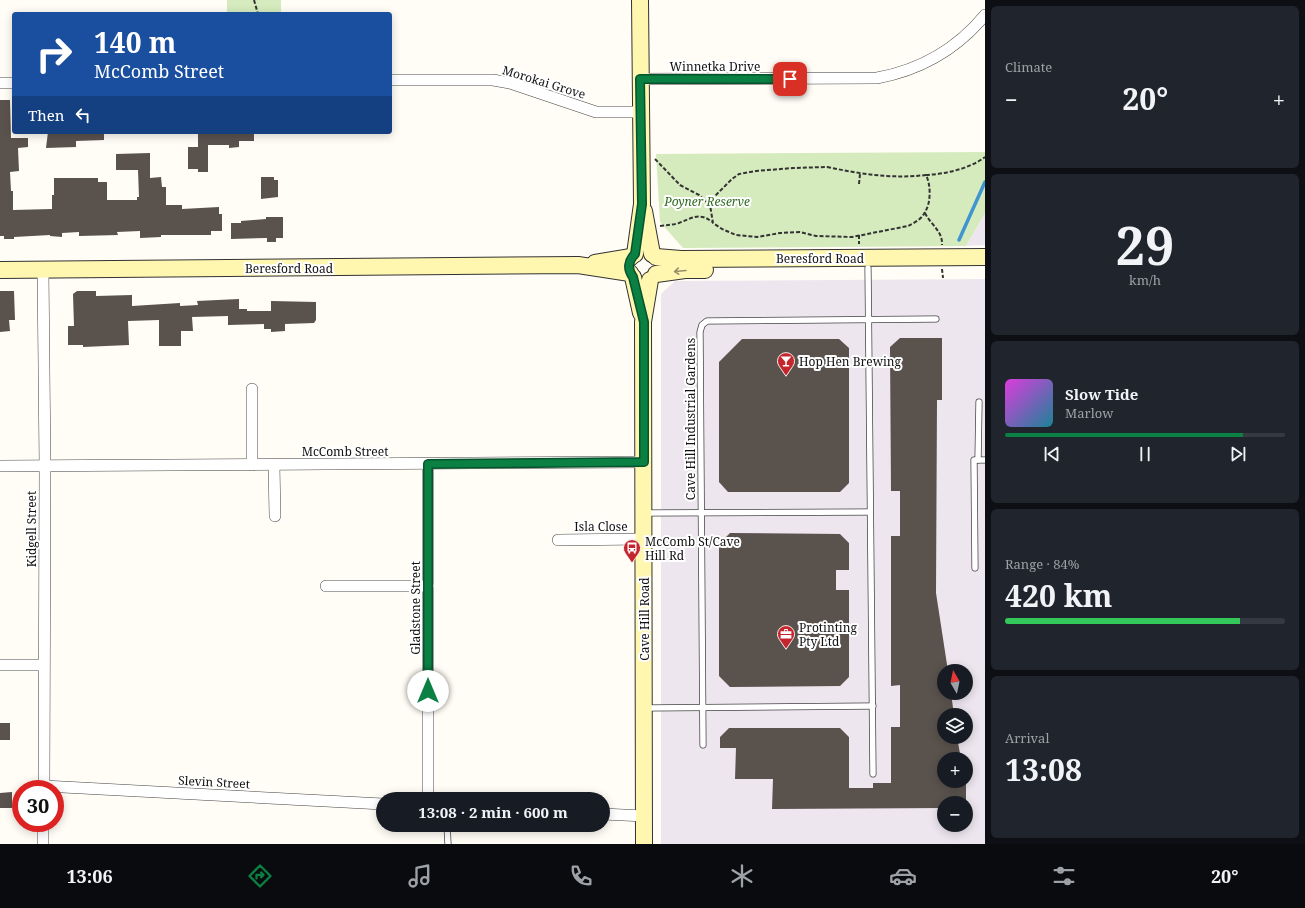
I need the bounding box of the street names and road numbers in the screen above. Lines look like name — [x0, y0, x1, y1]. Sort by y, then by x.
street label: Winnetka Drive — [669, 58, 761, 75]
street label: Morokai Grove — [500, 61, 588, 103]
street label: Beresford Road — [776, 250, 865, 267]
street label: Beresford Road — [245, 260, 334, 277]
street label: Cave Hill Industrial Gardens — [682, 338, 699, 500]
street label: McComb Street — [302, 443, 388, 460]
street label: Kidgell Street — [23, 491, 40, 567]
street label: Isla Close — [574, 518, 628, 535]
street label: Gladstone Street — [407, 561, 424, 655]
street label: Cave Hill Road — [636, 577, 653, 661]
street label: Slevin Street — [178, 772, 250, 792]

